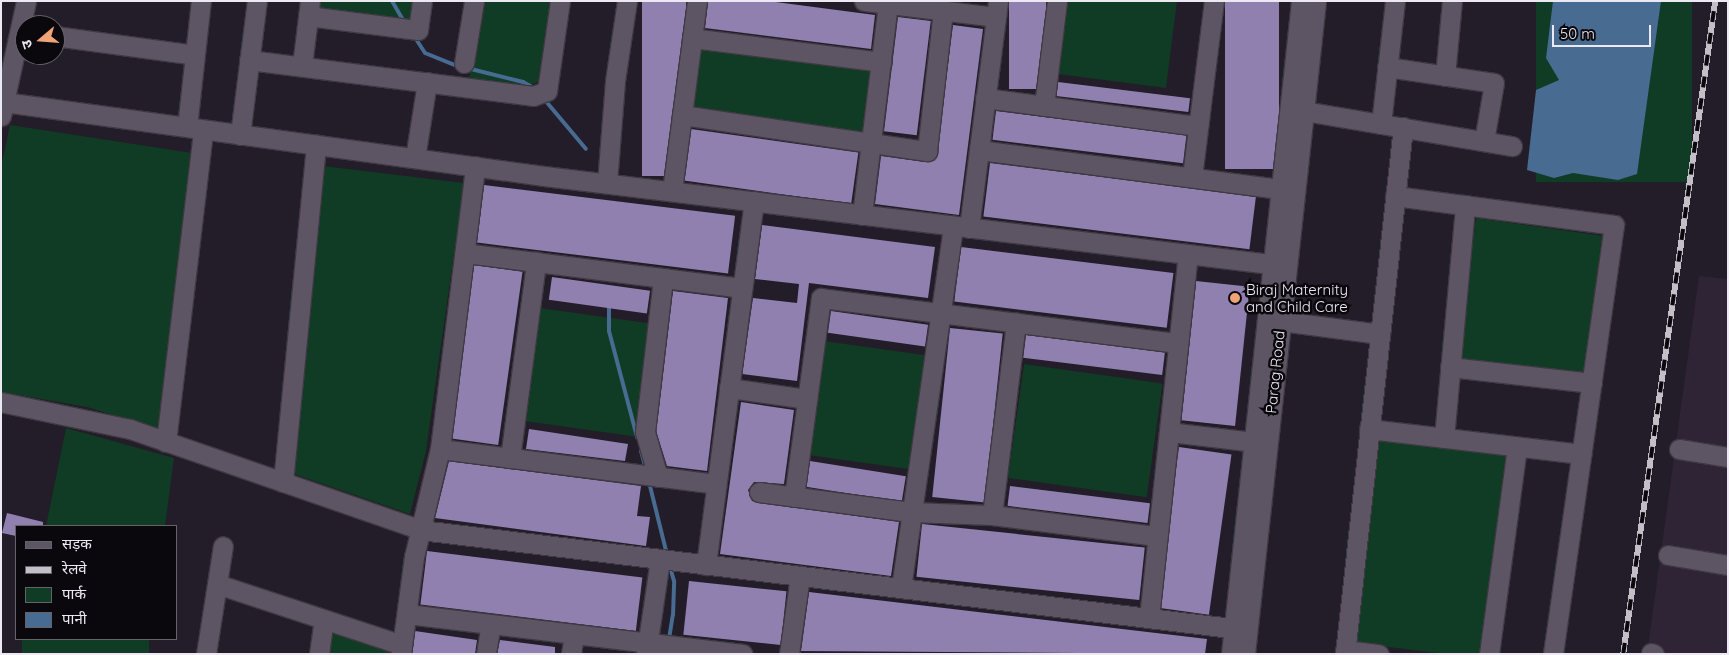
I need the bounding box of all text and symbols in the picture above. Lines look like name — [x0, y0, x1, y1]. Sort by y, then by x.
north arrow — [15, 15, 65, 65]
scale bar — [1554, 15, 1653, 47]
text: 50 m — [1560, 24, 1595, 43]
text: उ — [17, 38, 37, 51]
place label: Biraj Maternity and Child Care — [1246, 280, 1348, 315]
marker: Biraj Maternity and Child Care — [1228, 291, 1242, 305]
street label: Parag Road — [1262, 330, 1288, 414]
legend — [15, 525, 178, 640]
text: सड़क — [62, 534, 92, 553]
text: रेलवे — [62, 559, 87, 578]
text: पार्क — [62, 584, 86, 603]
text: पानी — [62, 609, 87, 628]

